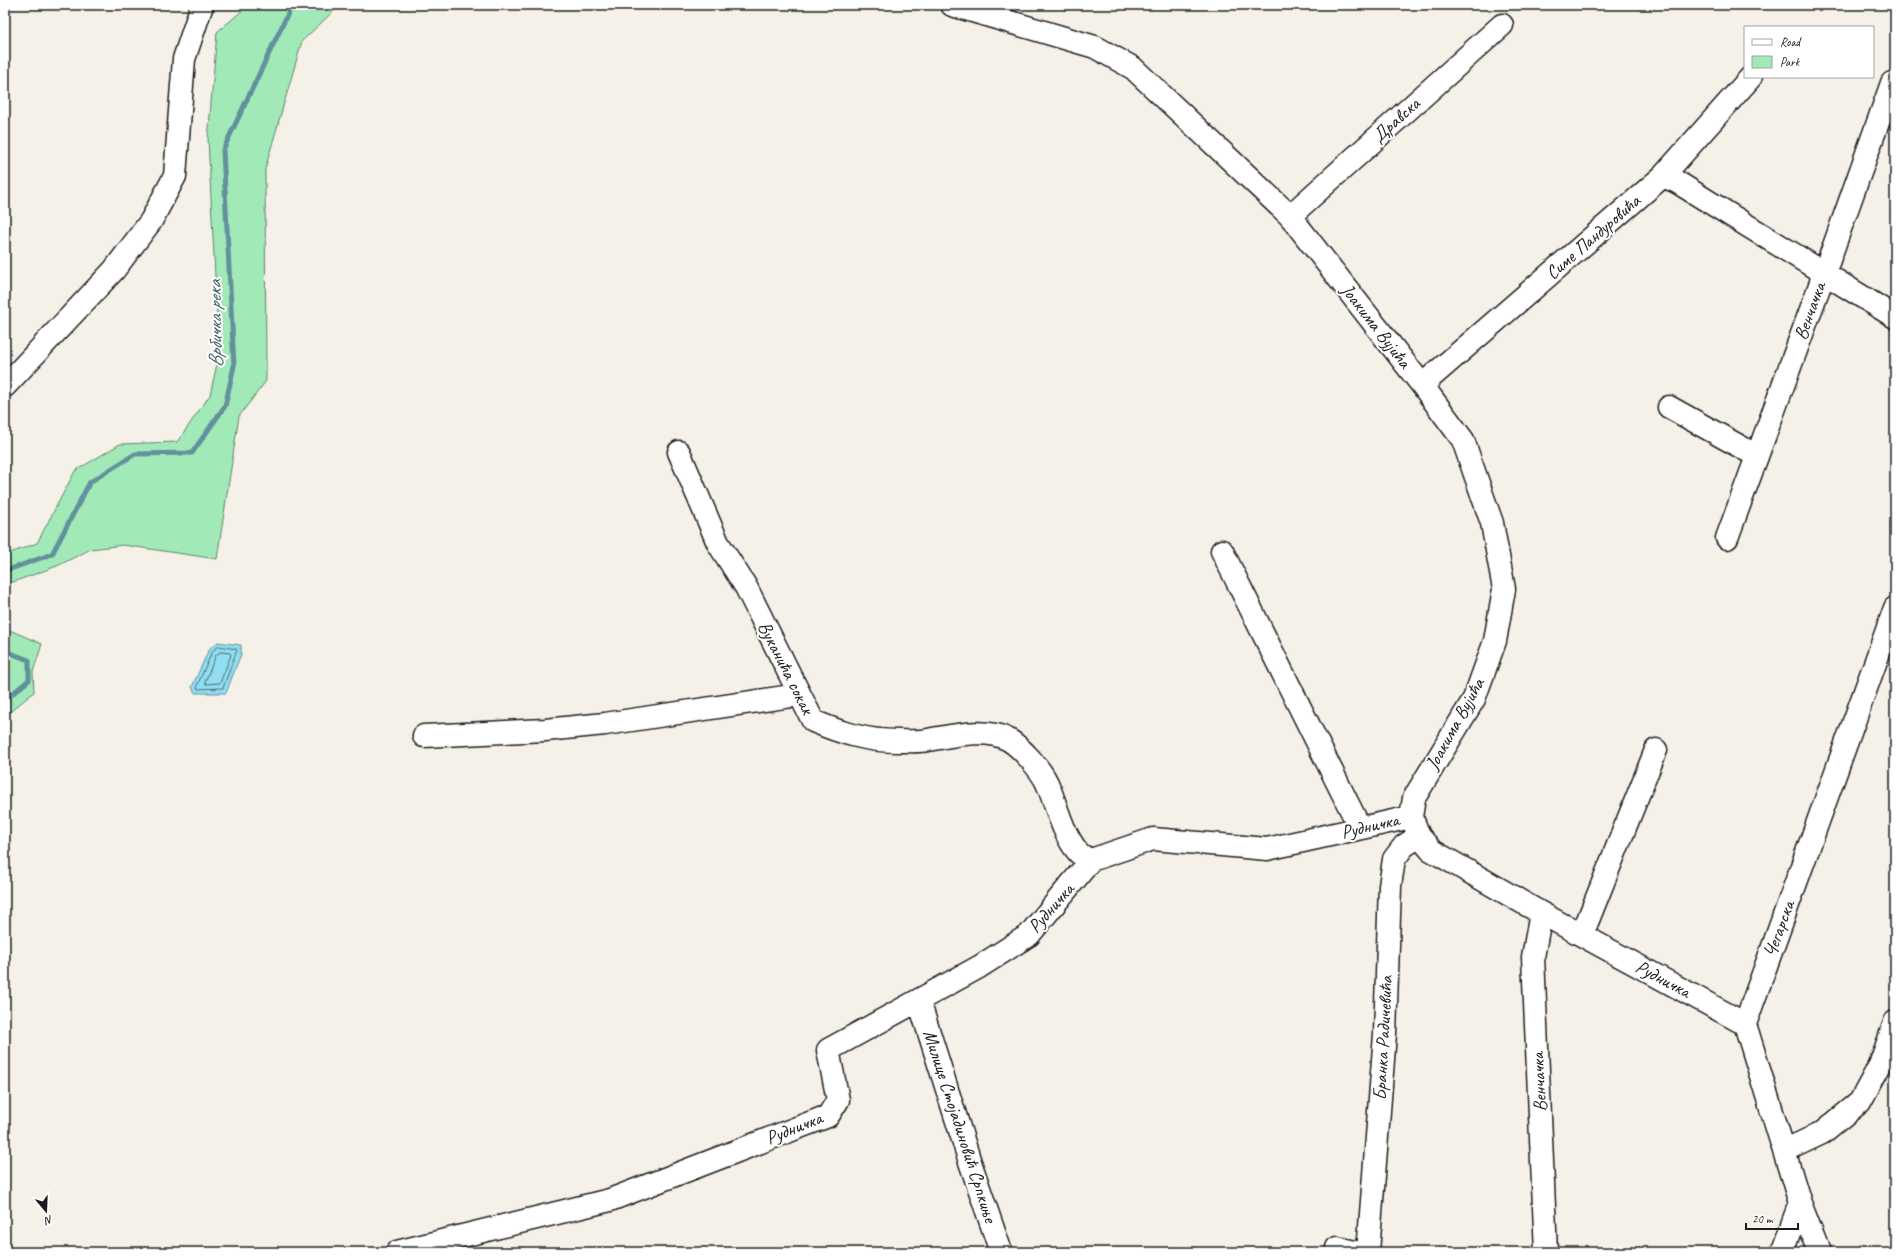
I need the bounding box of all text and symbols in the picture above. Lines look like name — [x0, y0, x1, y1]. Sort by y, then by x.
legend — [1744, 26, 1874, 78]
text: Road — [1780, 34, 1802, 50]
text: Park — [1780, 54, 1801, 70]
street label: Дравска — [1367, 91, 1426, 148]
street label: Симе Пандуровића — [1541, 188, 1647, 285]
street label: Венчачка — [1789, 277, 1832, 343]
water label: Врбичка река — [202, 278, 228, 368]
street label: Јоакима Вујића — [1335, 278, 1418, 375]
street label: Вуканића сокак — [752, 617, 820, 720]
street label: Јоакима Вујића — [1420, 673, 1491, 775]
street label: Рудничка — [1339, 807, 1403, 844]
street label: Рудничка — [1023, 876, 1081, 938]
street label: Чегарска — [1758, 896, 1801, 960]
street label: Рудничка — [1632, 955, 1696, 1004]
street label: Бранка Радичевића — [1368, 973, 1398, 1101]
street label: Милице Стојадиновић Српкиње — [918, 1027, 1003, 1227]
street label: Венчачка — [1525, 1050, 1553, 1112]
street label: Рудничка — [762, 1105, 828, 1150]
north arrow — [26, 1191, 66, 1231]
scale bar — [1746, 1205, 1798, 1231]
text: 20 m — [1752, 1211, 1774, 1227]
text: N — [42, 1213, 55, 1229]

